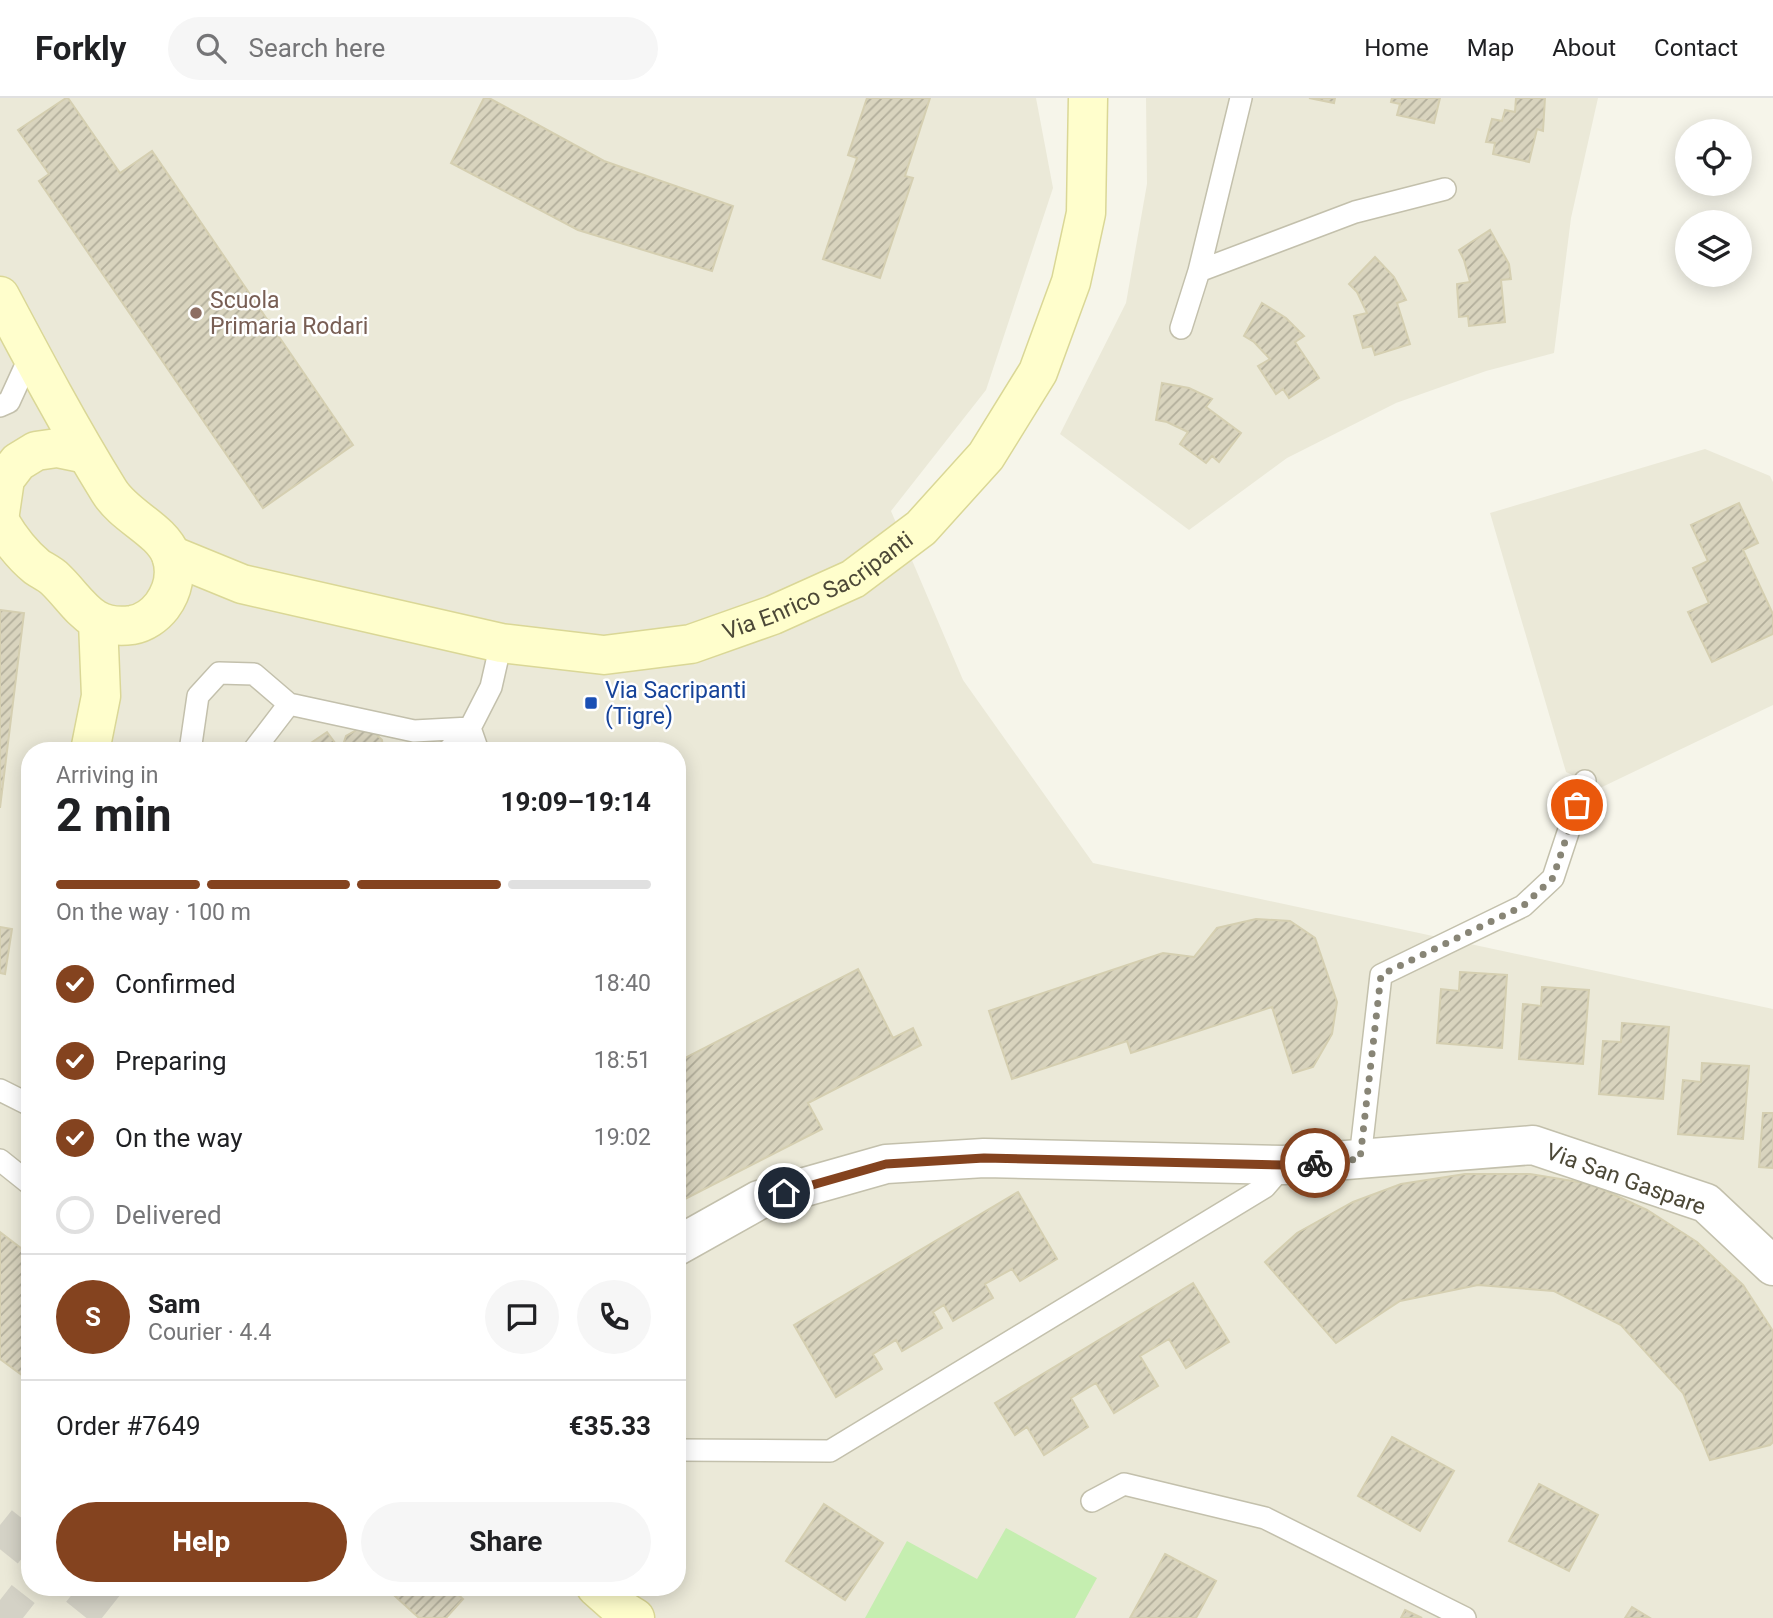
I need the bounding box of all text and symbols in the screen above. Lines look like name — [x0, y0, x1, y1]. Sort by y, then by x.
search box — [168, 17, 658, 80]
text: Forkly — [35, 29, 126, 68]
icon: search — [192, 29, 230, 67]
text: Search here — [248, 33, 385, 63]
text: Home — [1364, 34, 1429, 62]
text: Map — [1467, 34, 1514, 62]
text: About — [1552, 34, 1616, 62]
text: Contact — [1654, 34, 1738, 62]
map controls — [1675, 119, 1752, 287]
button: locate — [1675, 119, 1752, 196]
button: layers — [1675, 210, 1752, 287]
place label: Scuola Primaria Rodari — [210, 287, 368, 340]
marker: Scuola Primaria Rodari — [188, 305, 204, 321]
street label: Via Enrico Sacripanti — [719, 526, 918, 646]
place label: Via Sacripanti (Tigre) — [605, 677, 746, 730]
marker: Via Sacripanti (Tigre) — [583, 695, 599, 711]
text: Arriving in — [56, 762, 159, 789]
pin — [1547, 775, 1607, 835]
icon: bag — [1558, 786, 1596, 824]
text: 19:09–19:14 — [501, 787, 651, 817]
text: 2 min — [56, 788, 172, 842]
text: On the way · 100 m — [56, 899, 251, 926]
icon: check — [56, 965, 94, 1003]
text: Confirmed — [115, 969, 236, 999]
text: 18:40 — [594, 970, 651, 997]
icon: check — [56, 1042, 94, 1080]
text: Preparing — [115, 1046, 227, 1076]
text: 18:51 — [594, 1047, 651, 1074]
icon: check — [56, 1119, 94, 1157]
text: On the way — [115, 1123, 243, 1153]
text: 19:02 — [594, 1124, 651, 1151]
courier — [1280, 1128, 1350, 1198]
street label: Via San Gaspare — [1542, 1138, 1710, 1221]
icon: bike — [1296, 1144, 1334, 1182]
pin — [754, 1163, 814, 1223]
icon: home — [765, 1174, 803, 1212]
text: Delivered — [115, 1200, 222, 1230]
button: chat — [485, 1280, 559, 1354]
button: phone — [577, 1280, 651, 1354]
text: Sam — [148, 1289, 200, 1319]
text: S — [85, 1302, 101, 1332]
text: Courier · 4.4 — [148, 1319, 271, 1346]
text: Order #7649 — [56, 1411, 201, 1441]
text: €35.33 — [569, 1411, 651, 1441]
button: Help — [56, 1502, 347, 1582]
button: Share — [361, 1502, 651, 1582]

